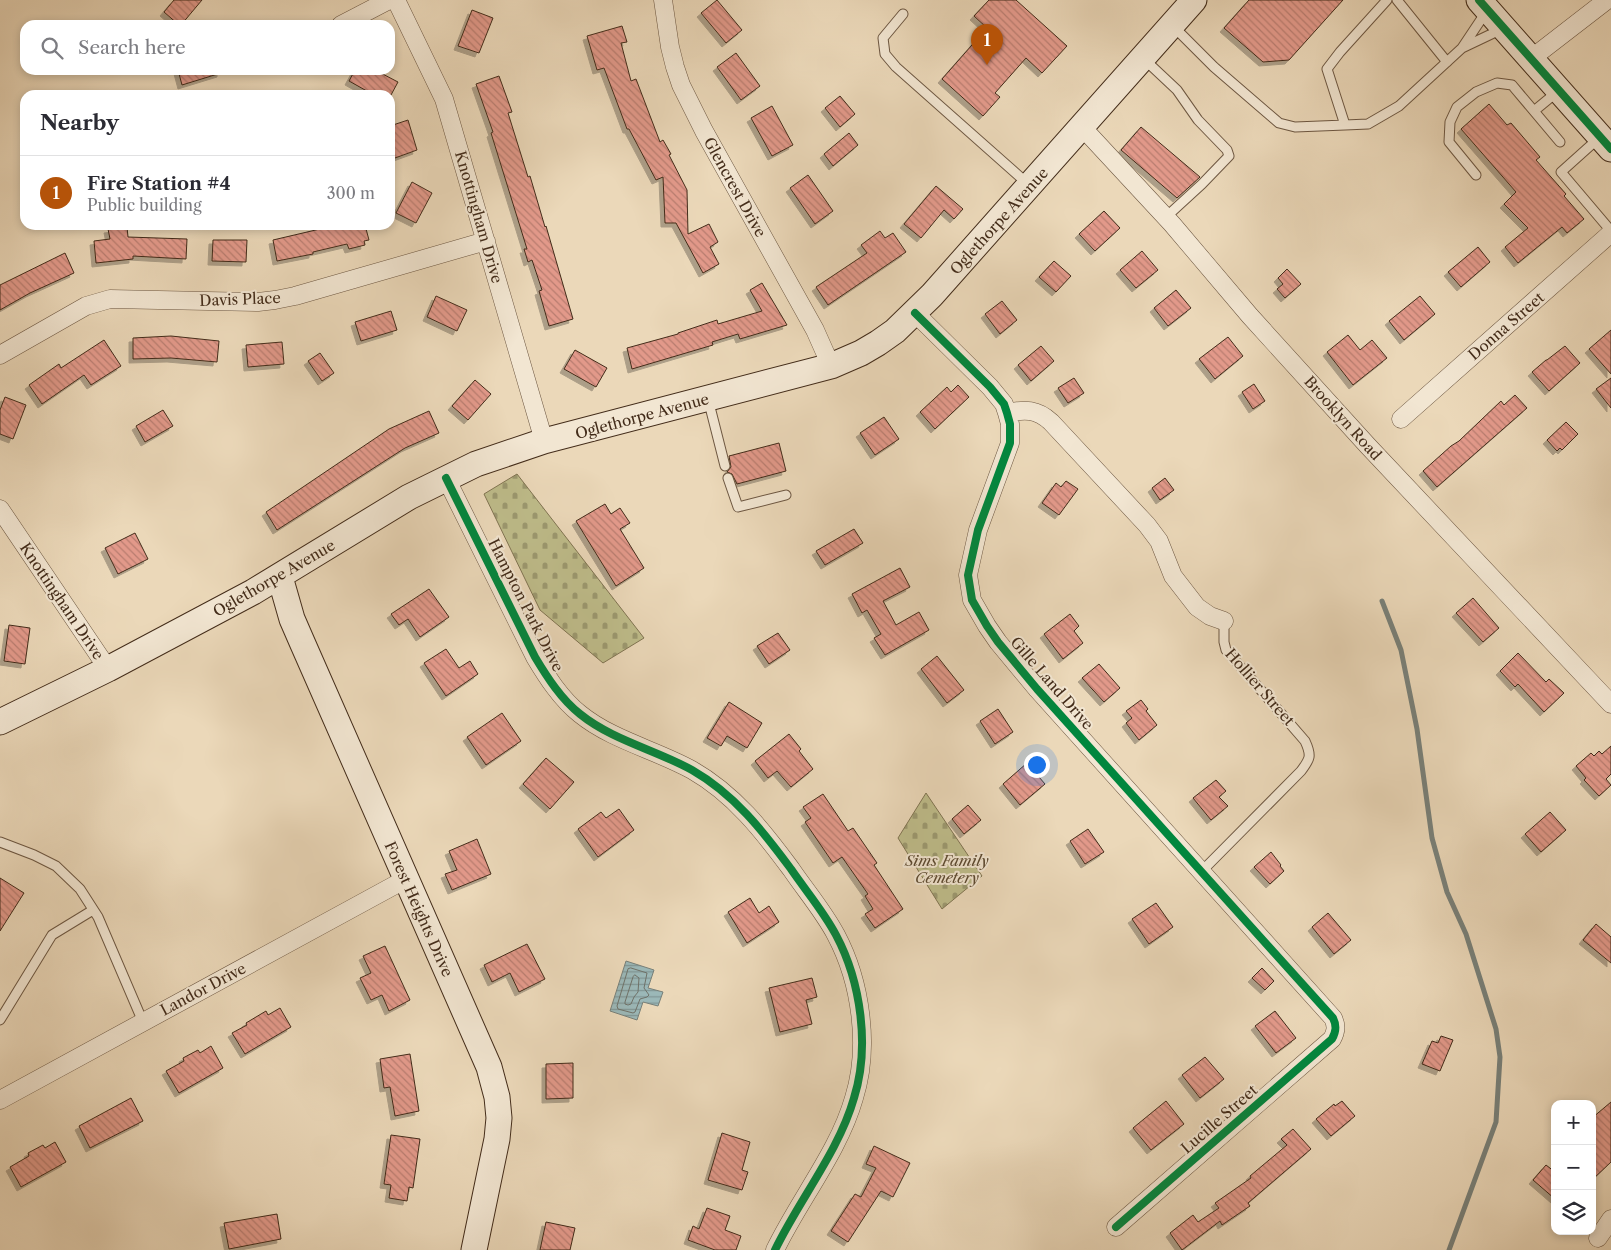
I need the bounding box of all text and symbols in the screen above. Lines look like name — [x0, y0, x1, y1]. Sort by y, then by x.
search box — [20, 20, 395, 75]
pin: 1 — [971, 24, 1003, 65]
icon: search — [38, 34, 66, 62]
text: Search here — [78, 36, 186, 59]
text: Nearby — [40, 110, 119, 135]
street label: Glencrest Drive — [700, 134, 770, 240]
street label: Knottingham Drive — [451, 149, 507, 285]
street label: Oglethorpe Avenue — [946, 163, 1052, 279]
text: Fire Station #4 — [87, 172, 231, 195]
text: 1 — [52, 183, 60, 203]
text: 300 m — [327, 183, 375, 203]
text: Public building — [87, 195, 202, 215]
street label: Donna Street — [1464, 287, 1548, 364]
street label: Davis Place — [199, 288, 281, 310]
street label: Brooklyn Road — [1300, 372, 1386, 464]
street label: Oglethorpe Avenue — [573, 389, 711, 443]
street label: Oglethorpe Avenue — [210, 535, 338, 621]
street label: Hampton Park Drive — [484, 535, 568, 675]
street label: Knottingham Drive — [16, 539, 108, 663]
street label: Gille Land Drive — [1006, 633, 1098, 733]
street label: Hollier Street — [1221, 645, 1299, 730]
your location — [1024, 752, 1050, 778]
street label: Forest Heights Drive — [381, 838, 457, 980]
park label: Sims Family Cemetery — [904, 851, 989, 887]
street label: Landor Drive — [157, 958, 249, 1020]
street label: Lucille Street — [1177, 1080, 1262, 1157]
map controls — [1551, 1100, 1596, 1235]
button: + — [1551, 1100, 1596, 1145]
button: − — [1551, 1145, 1596, 1190]
button: layers — [1551, 1190, 1596, 1235]

